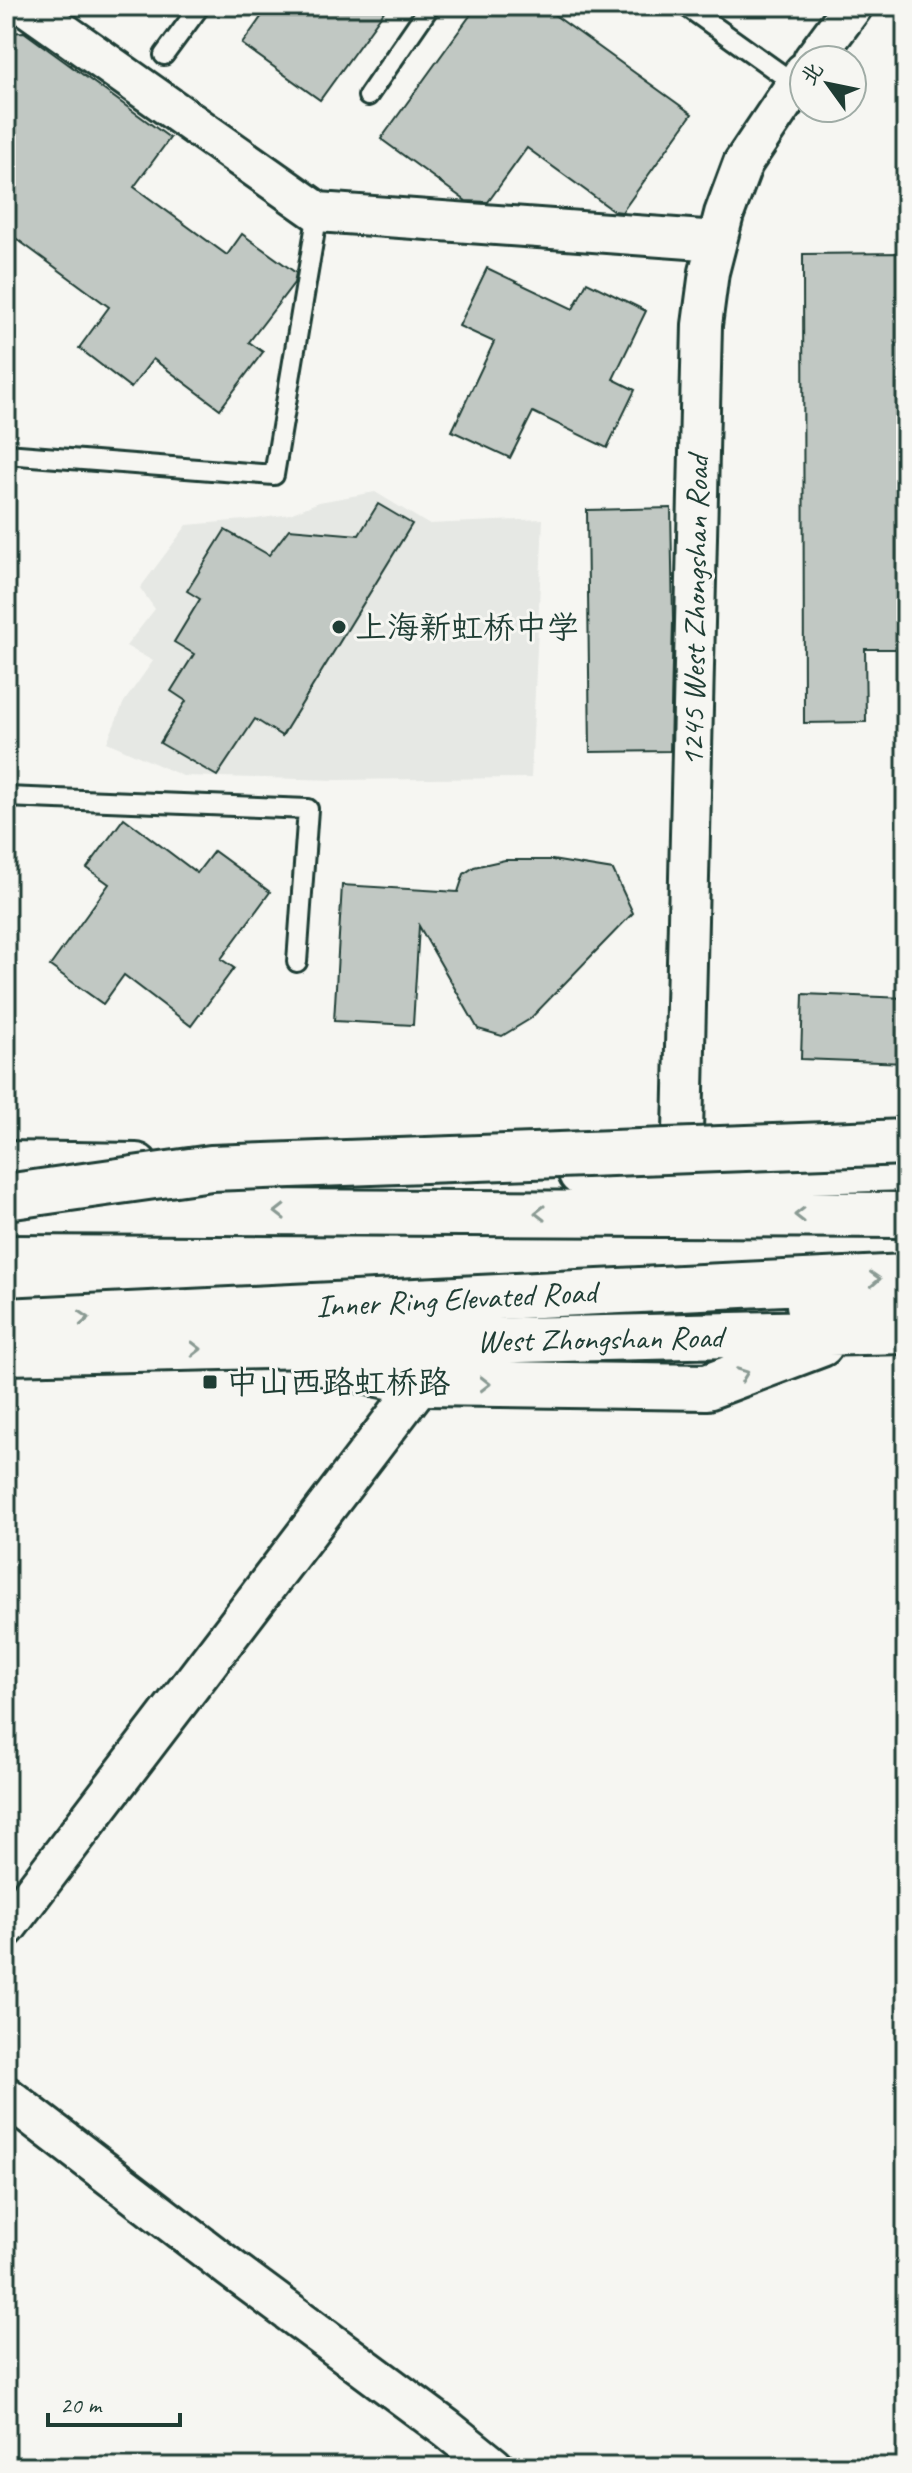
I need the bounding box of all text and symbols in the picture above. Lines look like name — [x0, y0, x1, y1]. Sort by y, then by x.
north arrow — [788, 44, 868, 124]
text: 北 — [794, 57, 830, 91]
street label: 1245 West Zhongshan Road — [672, 451, 718, 767]
place label: 上海新虹桥中学 — [355, 607, 579, 648]
marker: 上海新虹桥中学 — [330, 618, 348, 636]
one-way arrow — [273, 1203, 286, 1221]
one-way arrow — [533, 1204, 546, 1222]
one-way arrow — [793, 1206, 806, 1224]
street label: Inner Ring Elevated Road — [315, 1271, 602, 1327]
one-way arrow — [869, 1271, 882, 1288]
one-way arrow — [78, 1309, 91, 1326]
street label: West Zhongshan Road — [477, 1316, 728, 1362]
one-way arrow — [190, 1340, 203, 1357]
place label: 中山西路虹桥路 — [226, 1362, 450, 1403]
one-way arrow — [735, 1367, 749, 1384]
marker: 中山西路虹桥路 — [201, 1373, 219, 1391]
one-way arrow — [479, 1375, 492, 1393]
scale bar — [48, 2377, 180, 2427]
text: 20 m — [60, 2390, 103, 2420]

